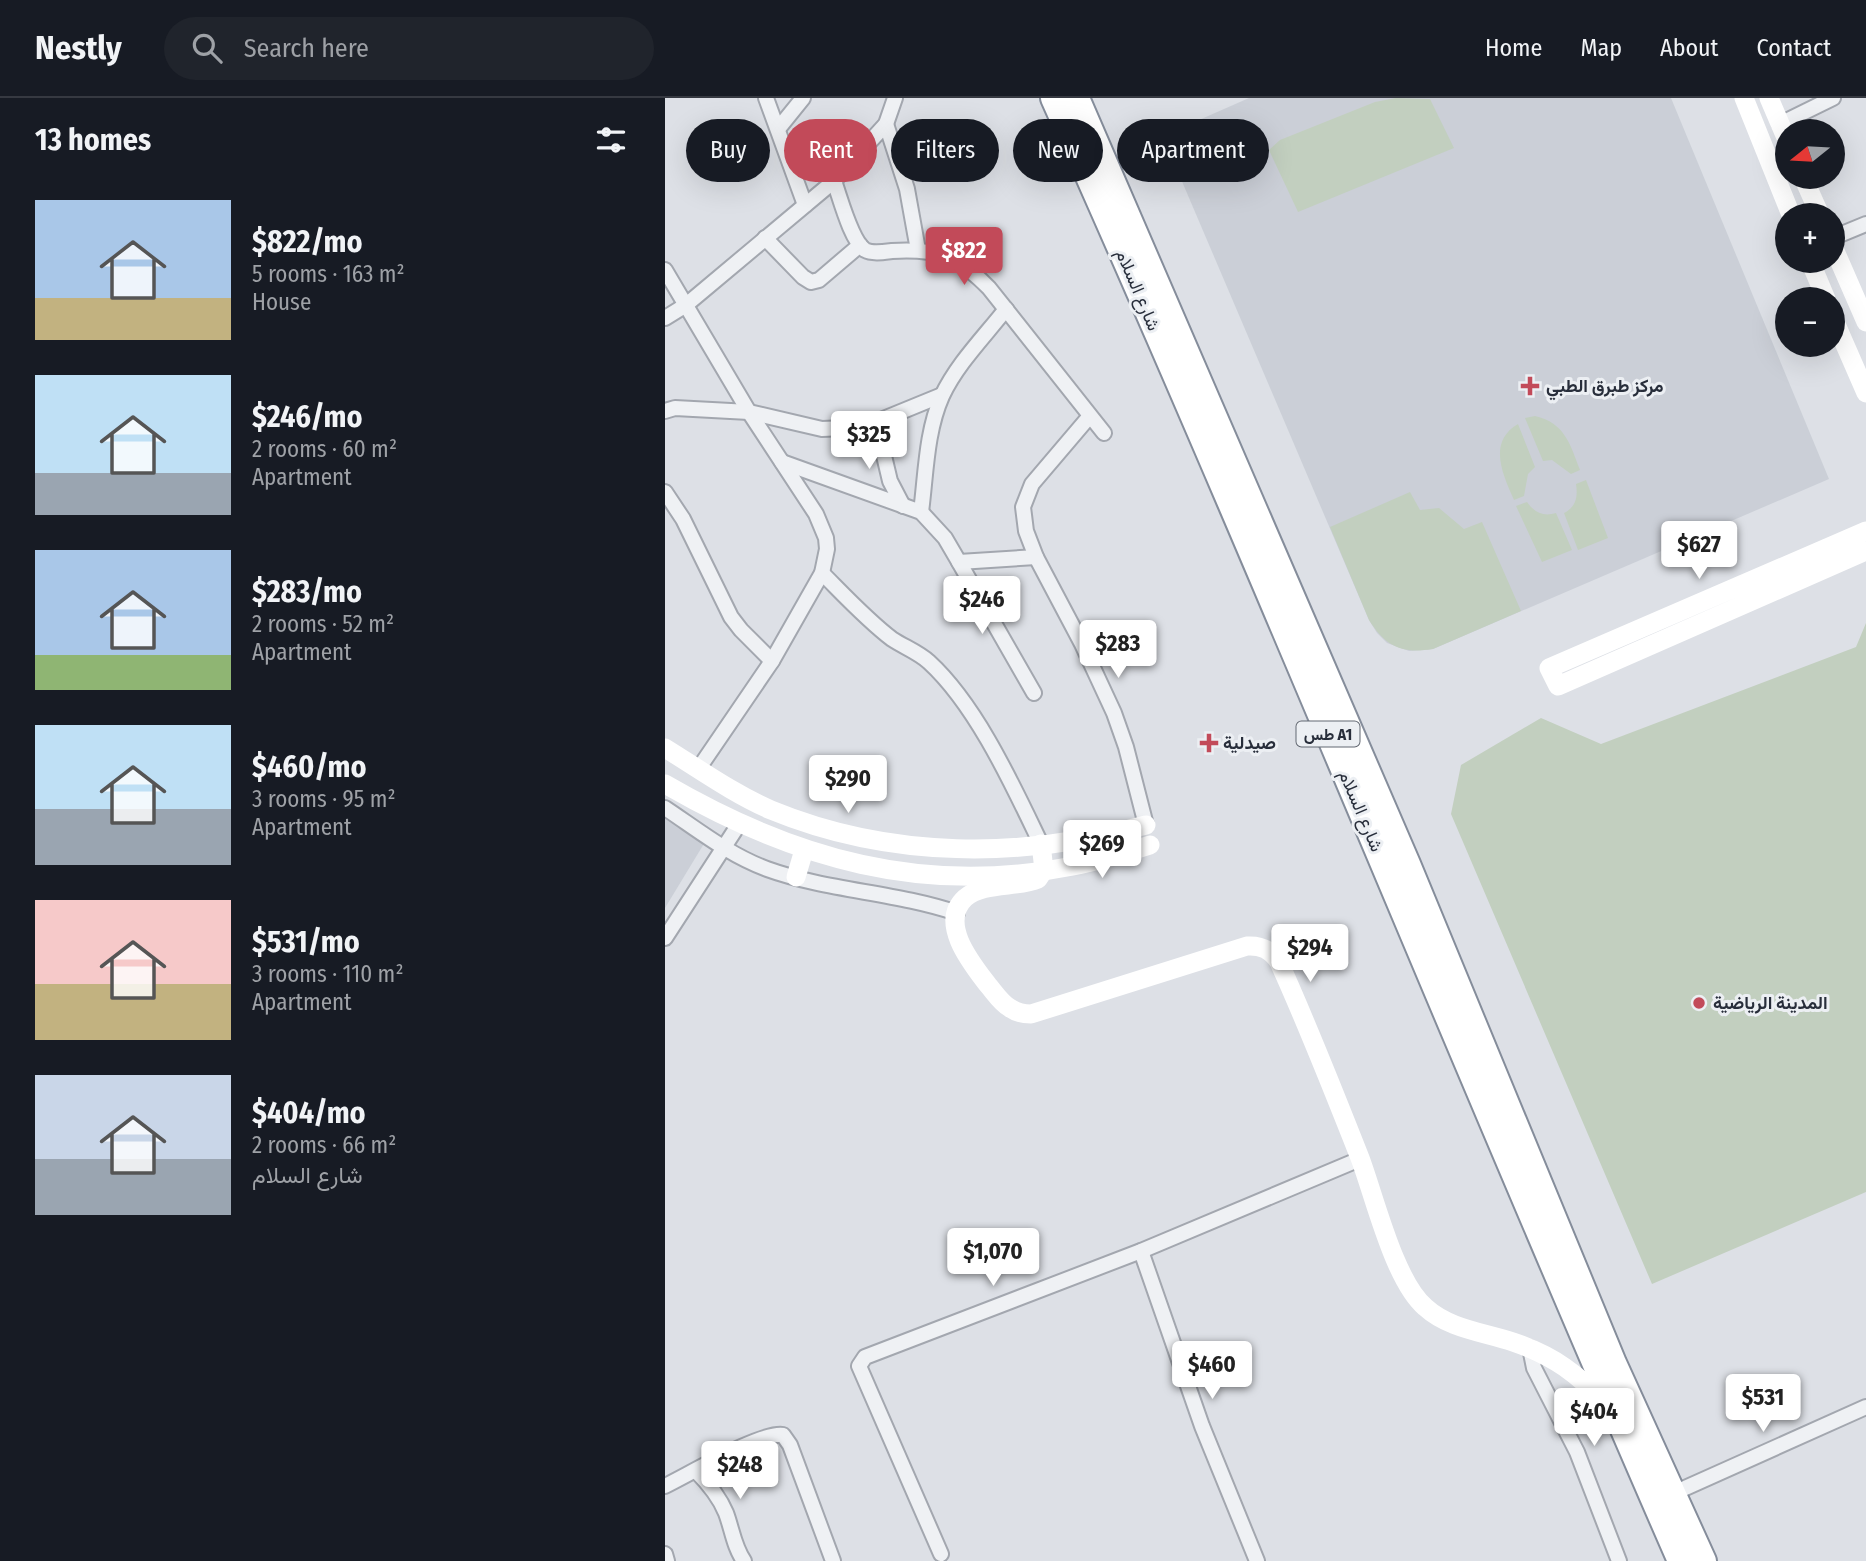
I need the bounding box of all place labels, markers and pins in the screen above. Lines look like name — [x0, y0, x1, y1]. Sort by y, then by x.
pin: $822 — [923, 228, 1005, 287]
place label: مركز طبرق الطبي — [1546, 375, 1664, 401]
marker: مركز طبرق الطبي — [1520, 376, 1540, 396]
pin: $325 — [828, 412, 910, 471]
pin: $627 — [1658, 522, 1740, 581]
pin: $246 — [941, 576, 1023, 636]
pin: $283 — [1077, 620, 1159, 680]
place label: صيدلية — [1223, 732, 1276, 754]
marker: صيدلية — [1201, 735, 1217, 751]
pin: $290 — [807, 756, 889, 815]
pin: $269 — [1061, 820, 1143, 880]
pin: $294 — [1269, 924, 1351, 984]
place label: المدينة الرياضية — [1713, 992, 1828, 1014]
marker: المدينة الرياضية — [1691, 995, 1707, 1011]
pin: $1,070 — [936, 1228, 1050, 1288]
pin: $460 — [1171, 1342, 1253, 1401]
pin: $531 — [1722, 1374, 1804, 1434]
pin: $404 — [1553, 1388, 1635, 1448]
pin: $248 — [699, 1442, 781, 1501]

